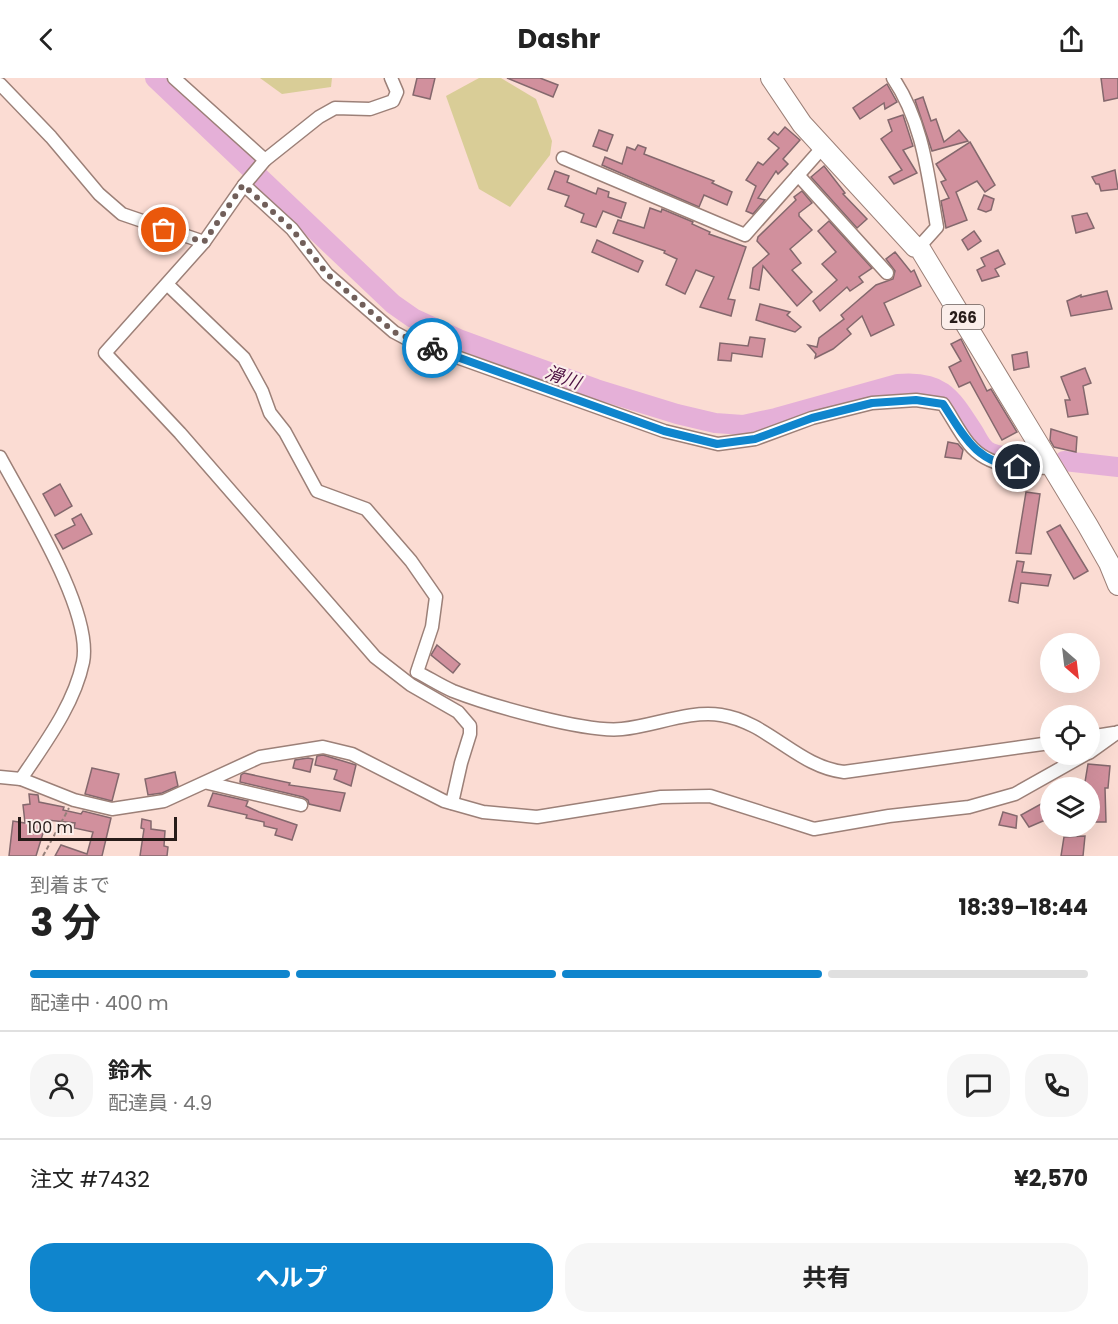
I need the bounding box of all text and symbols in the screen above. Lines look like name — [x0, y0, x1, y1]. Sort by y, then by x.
text: Dashr — [518, 20, 600, 57]
icon: back — [30, 23, 63, 56]
icon: share — [1055, 23, 1088, 56]
pin — [138, 204, 189, 255]
icon: bag — [147, 213, 180, 246]
road number: 266 — [942, 305, 984, 329]
courier — [402, 318, 462, 378]
icon: bike — [416, 332, 449, 365]
water label: 滑川 — [542, 359, 586, 396]
pin — [992, 441, 1043, 492]
icon: home — [1001, 450, 1034, 483]
north arrow — [1040, 633, 1100, 693]
map controls — [1040, 633, 1100, 837]
button: locate — [1040, 705, 1100, 765]
button: layers — [1040, 777, 1100, 837]
scale bar — [18, 814, 177, 842]
text: 100 m — [27, 816, 73, 839]
text: 到着まで — [30, 871, 110, 899]
text: 18:39–18:44 — [959, 892, 1088, 923]
text: 3 分 — [30, 895, 101, 950]
text: 配達中 · 400 m — [30, 989, 169, 1017]
button: person — [30, 1054, 93, 1117]
button: chat — [947, 1054, 1010, 1117]
button: phone — [1025, 1054, 1088, 1117]
text: 鈴木 — [108, 1055, 152, 1086]
text: 配達員 · 4.9 — [108, 1089, 212, 1117]
text: ¥2,570 — [1014, 1163, 1088, 1194]
text: 注文 #7432 — [30, 1164, 150, 1195]
button: ヘルプ — [30, 1243, 553, 1312]
button: 共有 — [565, 1243, 1088, 1312]

